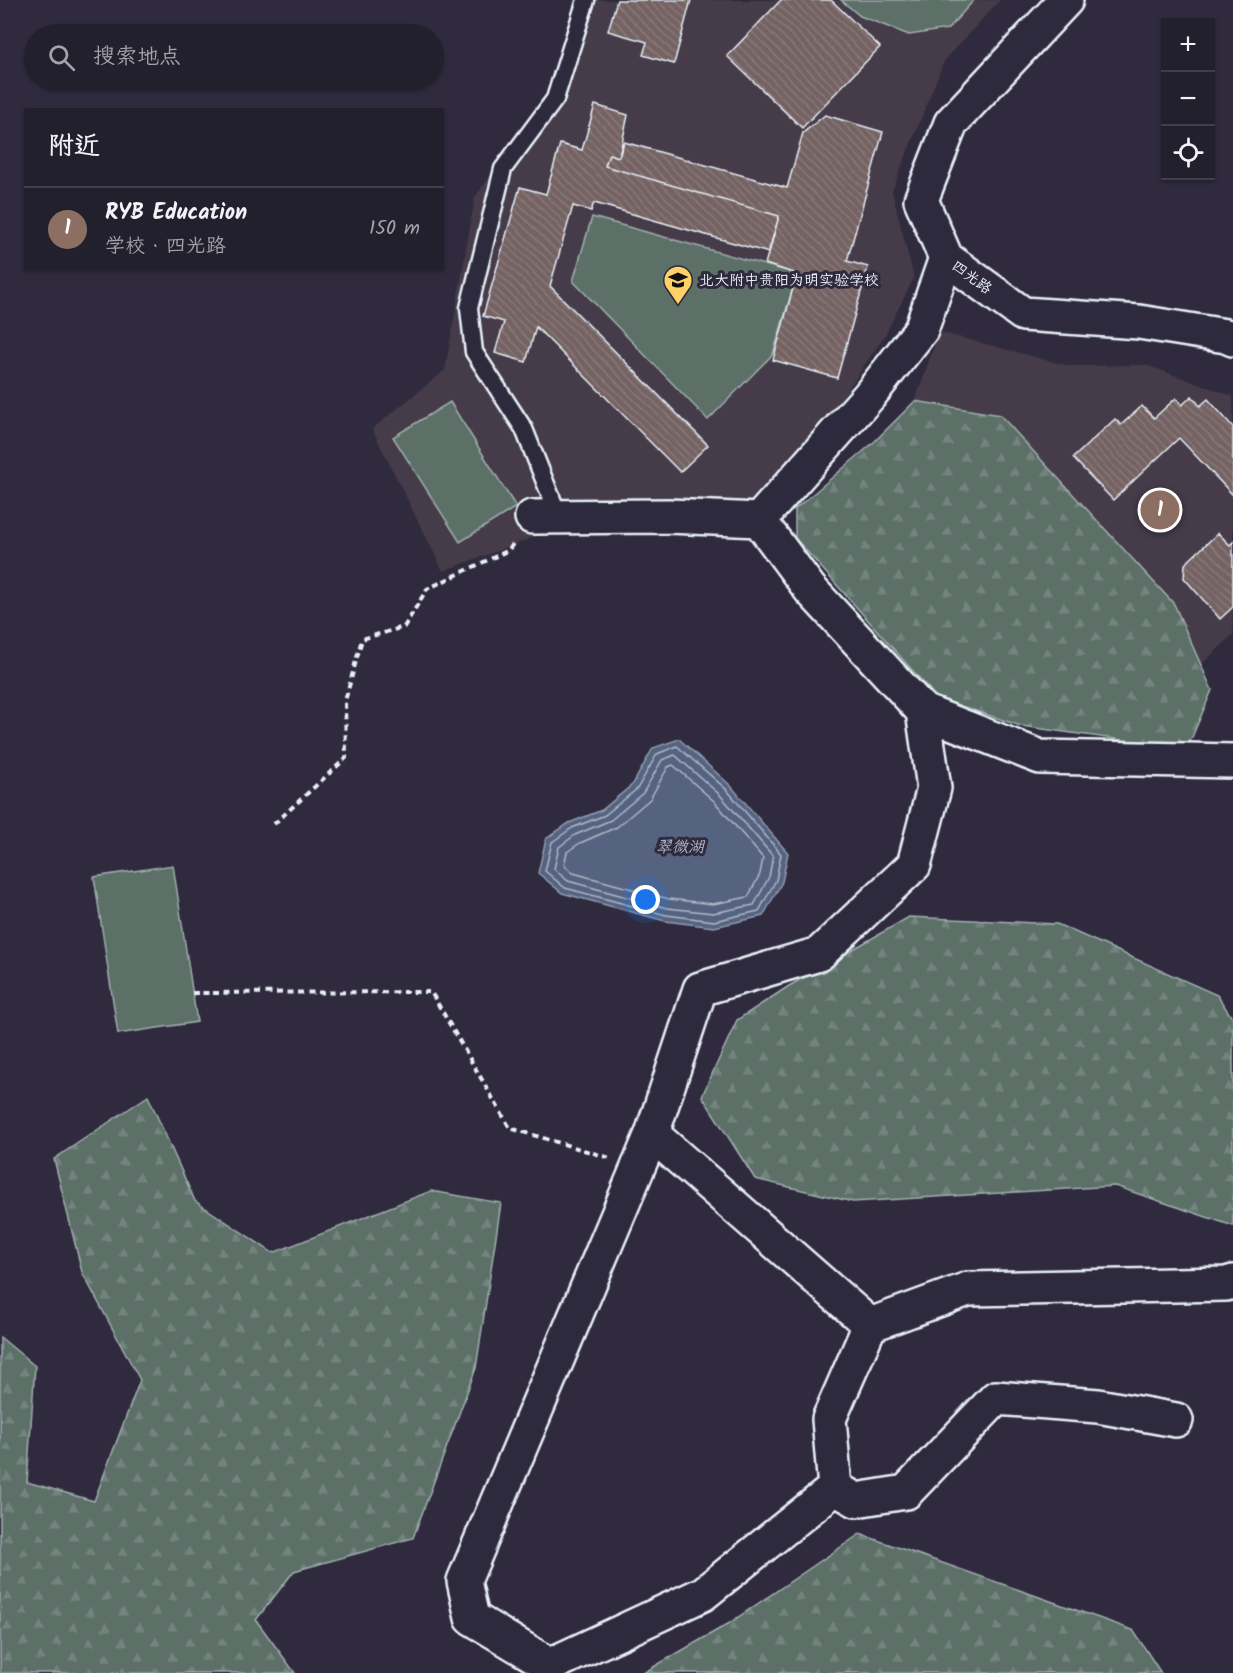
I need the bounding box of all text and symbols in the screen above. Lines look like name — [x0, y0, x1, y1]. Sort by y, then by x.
map controls — [1161, 18, 1215, 180]
button: + — [1161, 18, 1215, 72]
search box — [24, 24, 444, 90]
text: 搜索地点 — [93, 40, 181, 75]
icon: search — [45, 41, 78, 74]
button: − — [1161, 72, 1215, 126]
text: 附近 — [48, 126, 100, 168]
button: locate — [1161, 126, 1215, 180]
text: RYB Education — [105, 196, 247, 231]
text: 1 — [64, 213, 71, 245]
text: 150 m — [369, 213, 420, 245]
text: 学校 · 四光路 — [105, 231, 226, 263]
street label: 四光路 — [946, 255, 997, 301]
school or university icon: 北大附中贵阳为明实验学校 — [662, 264, 694, 306]
place label: 北大附中贵阳为明实验学校 — [699, 269, 879, 293]
pin: 1 — [1140, 488, 1180, 532]
water label: 翠微湖 — [656, 835, 706, 860]
your location — [631, 885, 660, 914]

